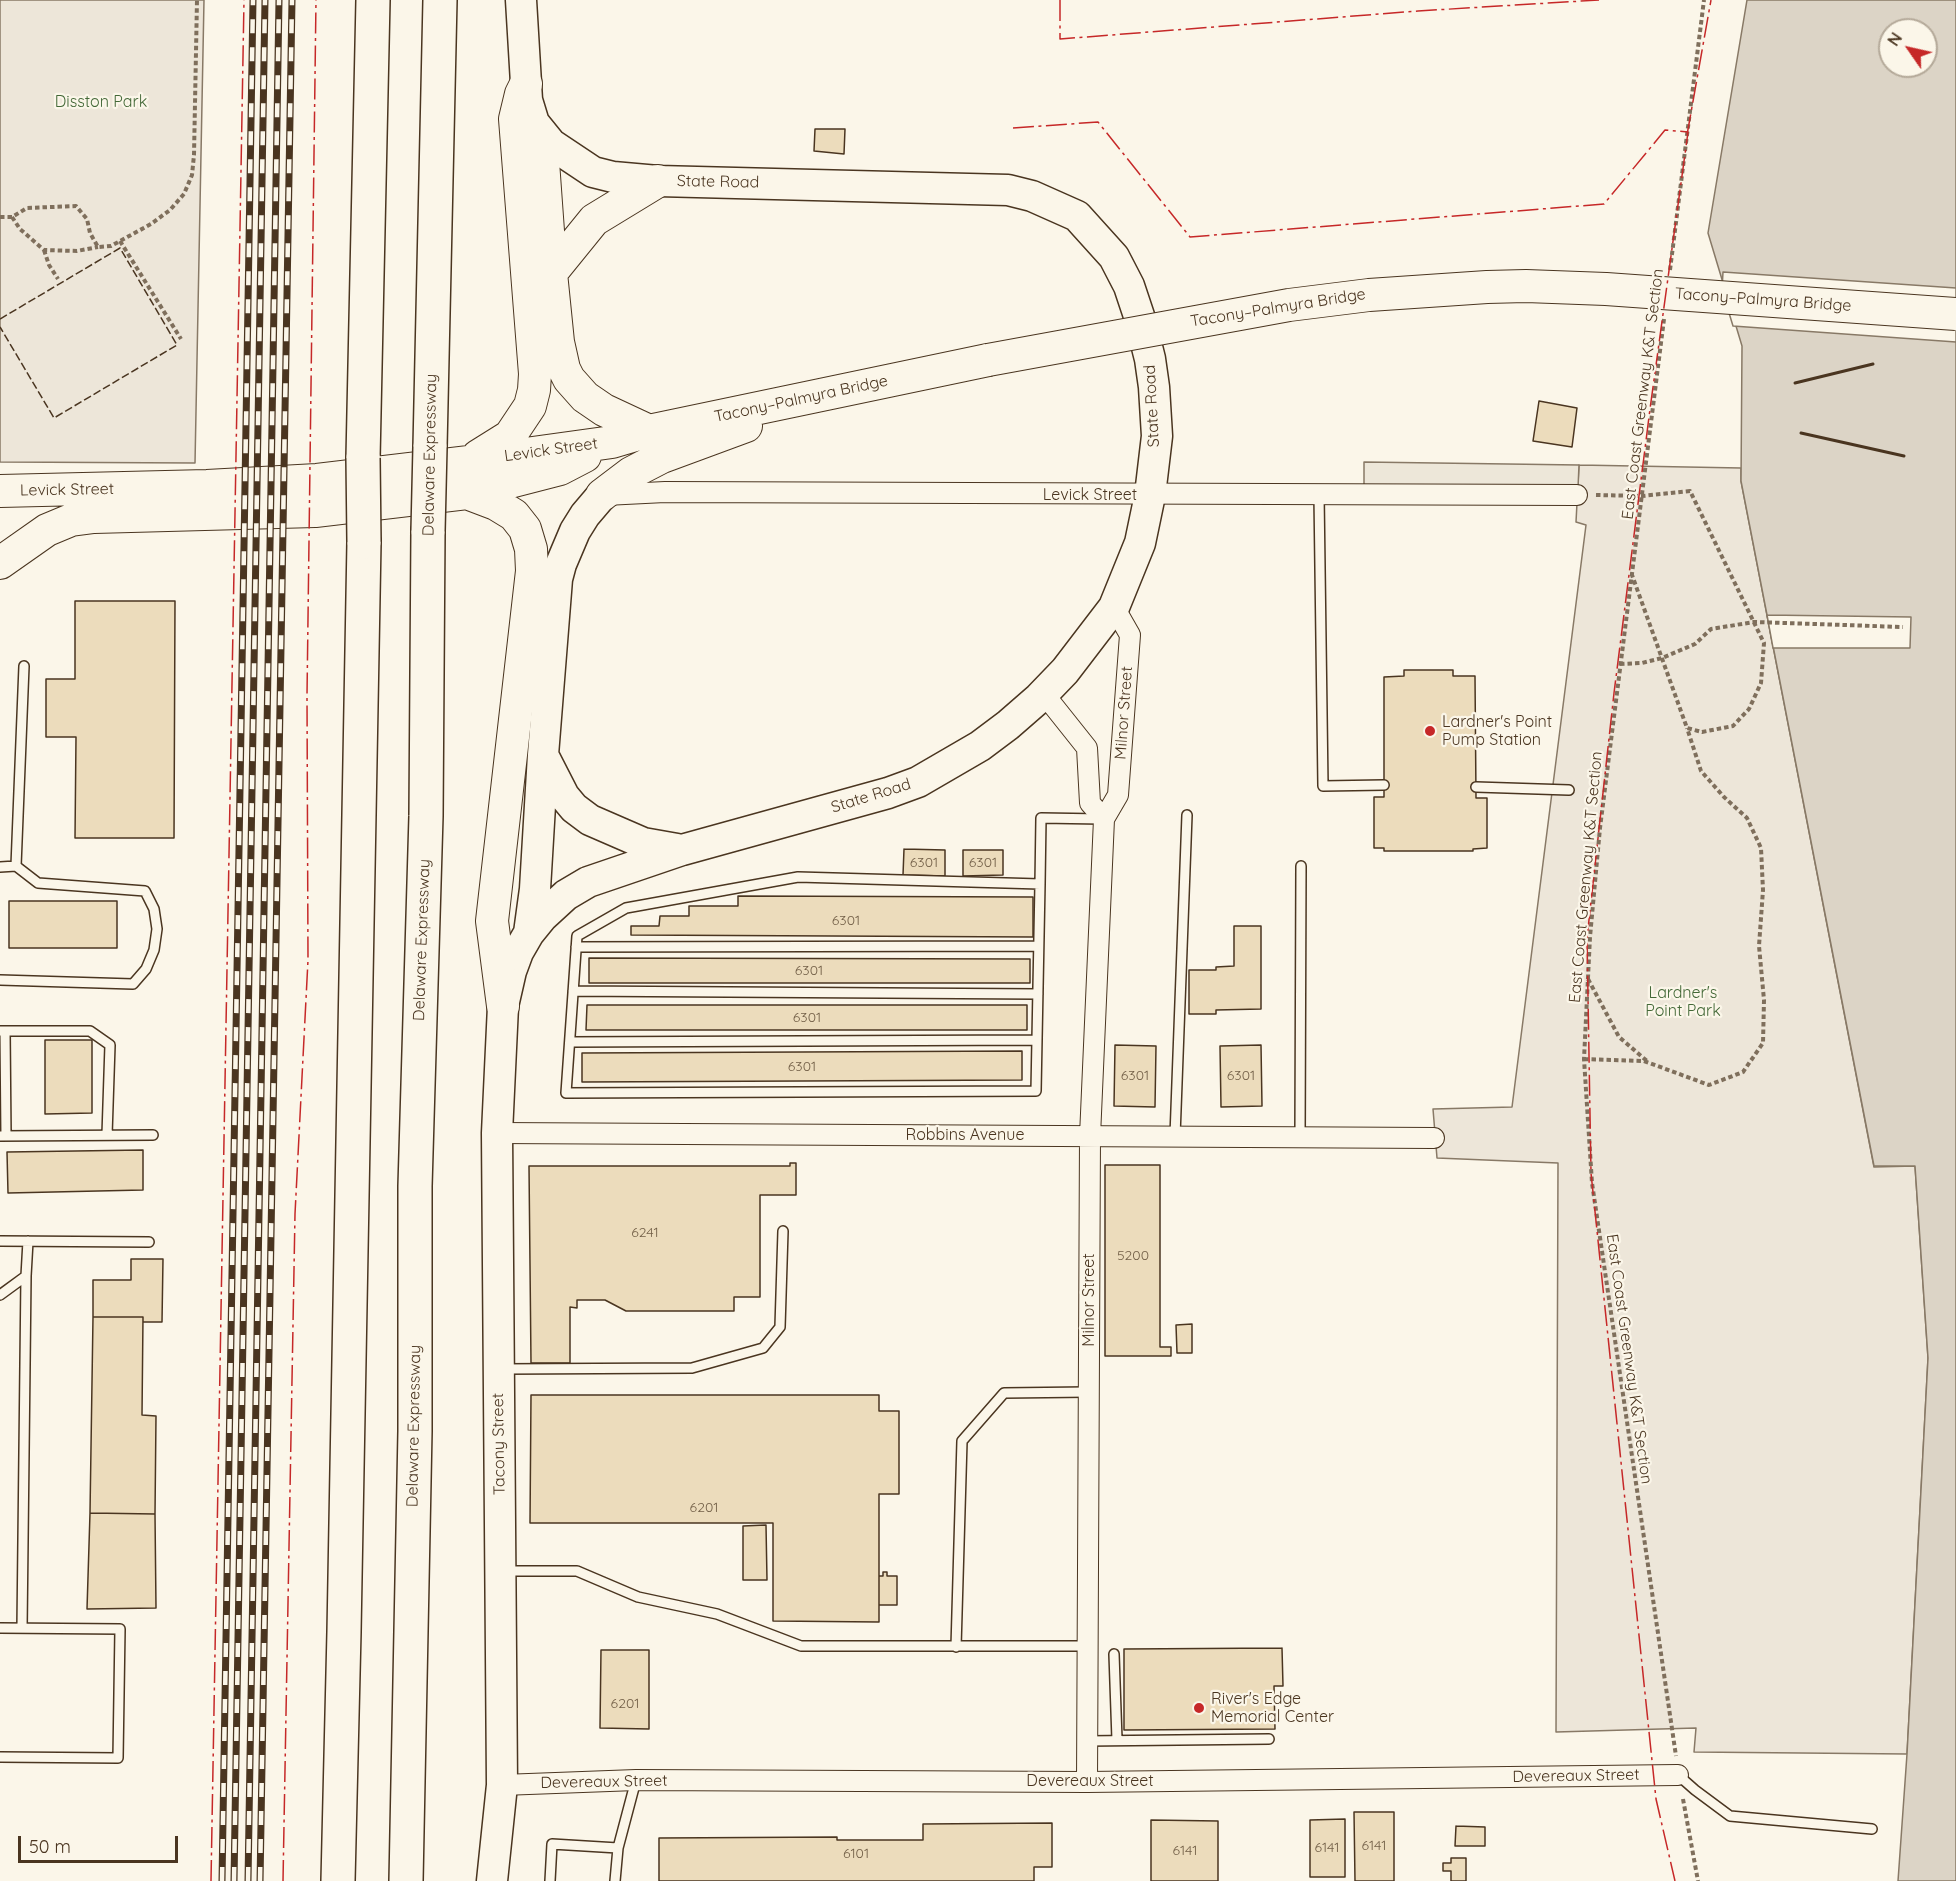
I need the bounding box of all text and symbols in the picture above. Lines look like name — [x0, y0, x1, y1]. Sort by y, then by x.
north arrow — [1878, 18, 1938, 78]
text: N — [1883, 29, 1906, 50]
park label: Disston Park — [55, 92, 147, 112]
street label: State Road — [677, 172, 759, 192]
street label: East Coast Greenway K&T Section — [1618, 268, 1668, 520]
street label: Tacony–Palmyra Bridge — [1674, 284, 1852, 316]
street label: Tacony–Palmyra Bridge — [1189, 285, 1367, 331]
street label: State Road — [1140, 364, 1164, 448]
street label: Tacony–Palmyra Bridge — [712, 371, 890, 427]
street label: Delaware Expressway — [419, 374, 441, 536]
street label: Levick Street — [503, 434, 599, 466]
street label: Levick Street — [20, 480, 114, 500]
street label: Levick Street — [1043, 485, 1137, 505]
street label: Milnor Street — [1111, 666, 1137, 760]
place label: Lardner's Point Pump Station — [1442, 712, 1552, 750]
marker: Lardner's Point Pump Station — [1423, 724, 1437, 738]
street label: East Coast Greenway K&T Section — [1565, 750, 1607, 1004]
street label: State Road — [829, 775, 913, 817]
house number: 6301 — [910, 855, 938, 871]
house number: 6301 — [969, 855, 997, 871]
street label: Delaware Expressway — [410, 859, 434, 1021]
house number: 6301 — [832, 913, 860, 929]
house number: 6301 — [795, 963, 823, 979]
park label: Lardner's Point Park — [1645, 983, 1721, 1021]
house number: 6301 — [793, 1010, 821, 1026]
house number: 6301 — [788, 1059, 816, 1075]
house number: 6301 — [1121, 1068, 1149, 1084]
house number: 6301 — [1227, 1068, 1255, 1084]
street label: Robbins Avenue — [906, 1125, 1024, 1145]
house number: 6241 — [631, 1225, 659, 1241]
street label: East Coast Greenway K&T Section — [1602, 1233, 1656, 1485]
house number: 5200 — [1117, 1248, 1149, 1264]
street label: Milnor Street — [1079, 1253, 1099, 1347]
street label: Delaware Expressway — [403, 1345, 425, 1507]
street label: Tacony Street — [489, 1393, 509, 1495]
house number: 6201 — [690, 1500, 718, 1516]
place label: River's Edge Memorial Center — [1211, 1689, 1334, 1727]
house number: 6201 — [611, 1696, 639, 1712]
marker: River's Edge Memorial Center — [1192, 1701, 1206, 1715]
street label: Devereaux Street — [1512, 1765, 1640, 1787]
street label: Devereaux Street — [540, 1771, 668, 1793]
street label: Devereaux Street — [1026, 1771, 1154, 1791]
scale bar — [21, 1824, 182, 1862]
text: 50 m — [29, 1835, 71, 1858]
house number: 6141 — [1362, 1838, 1386, 1854]
house number: 6141 — [1315, 1840, 1339, 1856]
house number: 6141 — [1173, 1843, 1197, 1859]
house number: 6101 — [843, 1846, 869, 1862]

